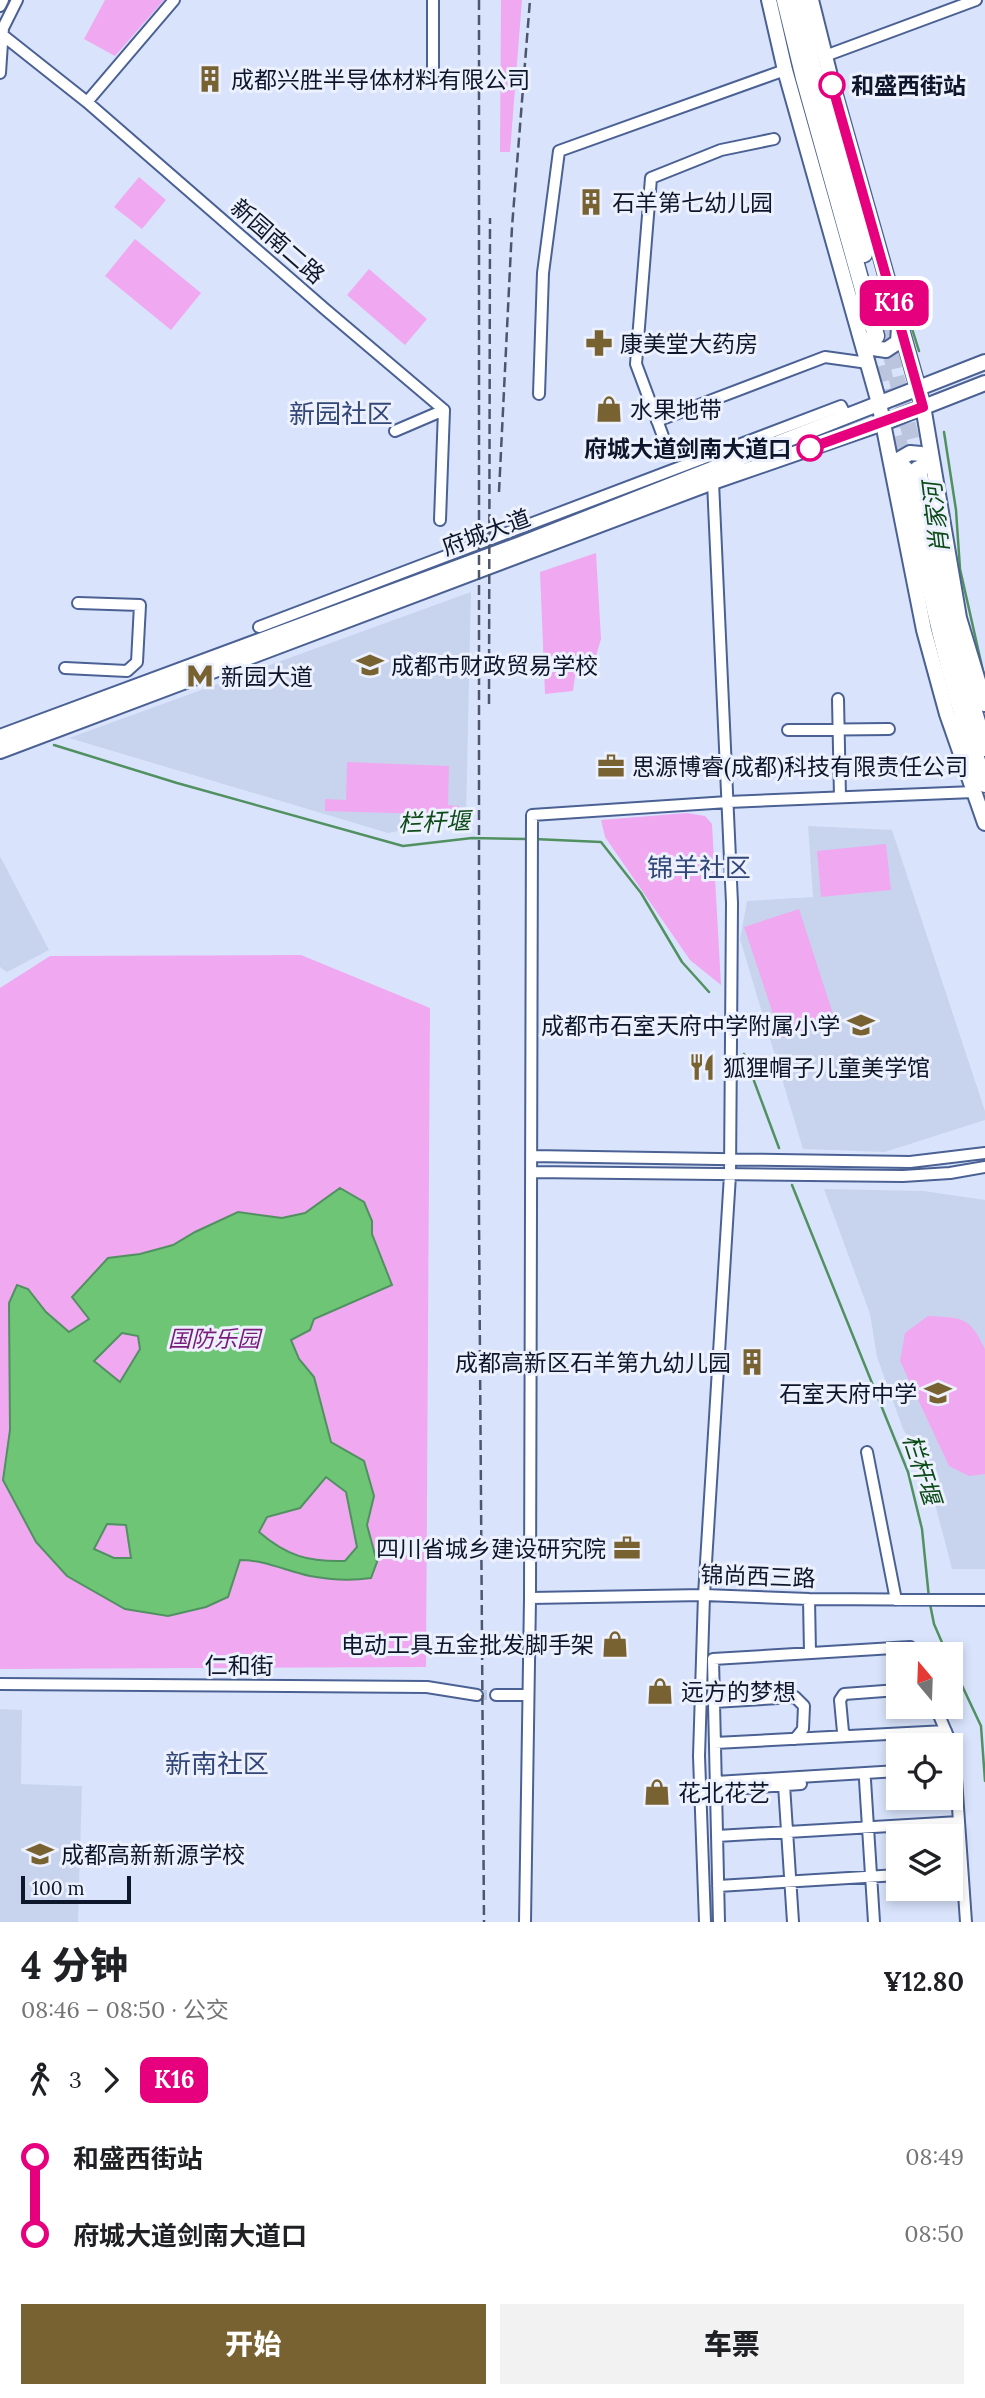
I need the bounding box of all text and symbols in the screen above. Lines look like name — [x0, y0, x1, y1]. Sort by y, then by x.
building icon: 成都兴胜半导体材料有限公司 — [195, 64, 225, 94]
place label: 成都兴胜半导体材料有限公司 — [231, 65, 530, 94]
place label: 和盛西街站 — [851, 71, 966, 100]
marker: 和盛西街站 — [819, 72, 845, 98]
building icon: 石羊第七幼儿园 — [576, 187, 606, 217]
place label: 石羊第七幼儿园 — [612, 188, 773, 217]
street label: 新园南二路 — [225, 192, 331, 290]
line badge: K16 — [854, 280, 934, 326]
text: K16 — [874, 287, 914, 318]
pharmacy icon: 康美堂大药房 — [584, 328, 614, 358]
place label: 康美堂大药房 — [620, 329, 758, 358]
shop icon: 水果地带 — [594, 394, 624, 424]
place label: 水果地带 — [630, 395, 722, 424]
district label: 新园社区 — [289, 397, 393, 430]
place label: 府城大道剑南大道口 — [584, 434, 791, 463]
marker: 府城大道剑南大道口 — [797, 435, 823, 461]
water label: 肖家河 — [916, 476, 956, 556]
street label: 府城大道 — [438, 503, 534, 561]
school or university icon: 成都市财政贸易学校 — [355, 650, 385, 680]
place label: 成都市财政贸易学校 — [391, 651, 598, 680]
metro station icon: 新园大道 — [185, 661, 215, 691]
place label: 新园大道 — [221, 662, 313, 691]
office icon: 思源博睿(成都)科技有限责任公司 — [596, 751, 626, 781]
place label: 思源博睿(成都)科技有限责任公司 — [632, 752, 968, 782]
water label: 栏杆堰 — [397, 805, 475, 839]
district label: 锦羊社区 — [647, 851, 751, 884]
school or university icon: 成都市石室天府中学附属小学 — [846, 1010, 876, 1040]
place label: 成都市石室天府中学附属小学 — [541, 1011, 840, 1040]
restaurant icon: 狐狸帽子儿童美学馆 — [687, 1052, 717, 1082]
place label: 狐狸帽子儿童美学馆 — [723, 1053, 930, 1082]
park label: 国防乐园 — [168, 1324, 263, 1353]
building icon: 成都高新区石羊第九幼儿园 — [737, 1347, 767, 1377]
place label: 成都高新区石羊第九幼儿园 — [455, 1348, 731, 1377]
school or university icon: 石室天府中学 — [923, 1378, 953, 1408]
place label: 石室天府中学 — [779, 1379, 917, 1408]
water label: 栏杆堰 — [896, 1430, 949, 1512]
office icon: 四川省城乡建设研究院 — [612, 1533, 642, 1563]
place label: 四川省城乡建设研究院 — [376, 1534, 606, 1563]
street label: 锦尚西三路 — [700, 1560, 816, 1592]
shop icon: 电动工具五金批发脚手架 — [600, 1629, 630, 1659]
place label: 电动工具五金批发脚手架 — [341, 1630, 594, 1659]
north arrow — [886, 1642, 962, 1718]
map controls — [886, 1642, 963, 1901]
street label: 仁和街 — [205, 1651, 274, 1680]
shop icon: 远方的梦想 — [645, 1676, 675, 1706]
place label: 远方的梦想 — [681, 1677, 796, 1706]
button: locate — [886, 1733, 963, 1810]
district label: 新南社区 — [165, 1747, 269, 1780]
shop icon: 花北花艺 — [642, 1777, 672, 1807]
place label: 花北花艺 — [678, 1778, 770, 1807]
button: layers — [886, 1824, 963, 1901]
school or university icon: 成都高新新源学校 — [25, 1839, 55, 1869]
place label: 成都高新新源学校 — [61, 1840, 245, 1869]
scale bar — [21, 1873, 131, 1905]
text: 100 m — [32, 1876, 85, 1900]
text: 4 分钟 — [21, 1941, 128, 1989]
text: ¥12.80 — [883, 1965, 964, 1998]
text: 08:46 – 08:50 · 公交 — [21, 1995, 229, 2024]
icon: walk — [21, 2061, 59, 2099]
icon: forward — [92, 2061, 130, 2099]
text: K16 — [154, 2064, 194, 2095]
text: 3 — [69, 2065, 82, 2094]
text: 和盛西街站 — [73, 2142, 203, 2175]
text: 08:49 — [905, 2142, 964, 2171]
text: 府城大道剑南大道口 — [73, 2219, 307, 2252]
text: 08:50 — [904, 2219, 964, 2248]
button: 开始 — [21, 2304, 486, 2384]
button: 车票 — [500, 2304, 964, 2384]

